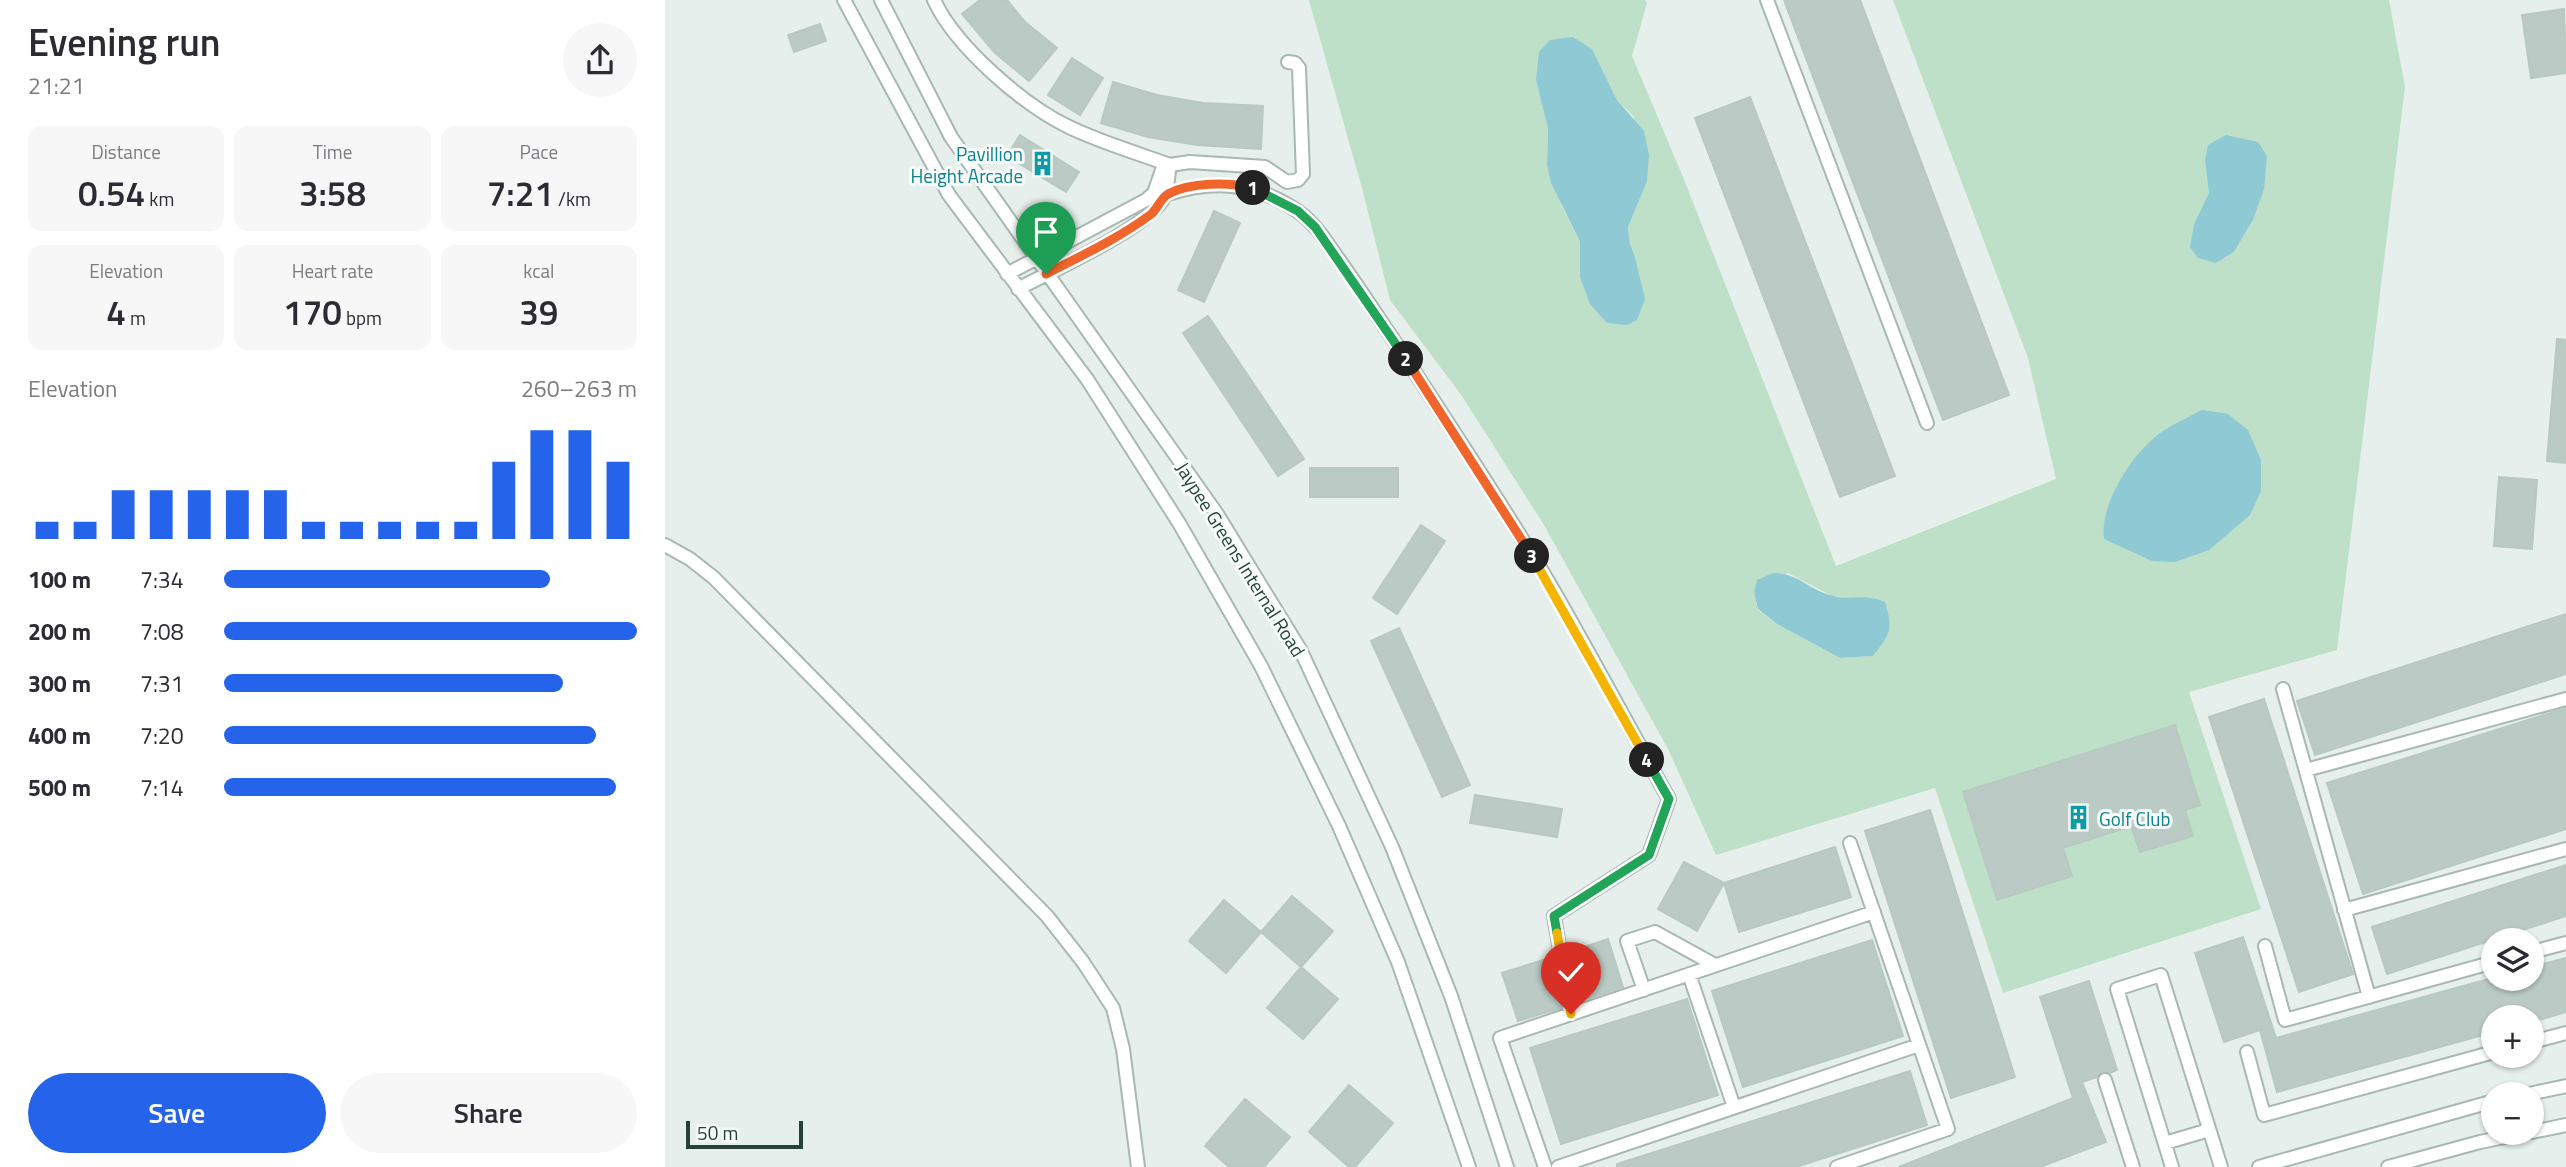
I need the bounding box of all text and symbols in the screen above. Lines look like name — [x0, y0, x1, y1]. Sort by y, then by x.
text: Evening run — [28, 13, 221, 71]
button: share — [563, 23, 637, 97]
text: 21:21 — [28, 68, 85, 103]
text: Distance — [91, 137, 161, 166]
text: Time — [313, 137, 352, 166]
text: Pace — [520, 137, 558, 166]
place label: Pavillion Height Arcade — [911, 139, 1023, 190]
building icon: Pavillion Height Arcade — [1029, 150, 1057, 178]
text: 0.54 — [78, 166, 145, 220]
text: 3:58 — [299, 166, 366, 220]
text: 7:21 — [487, 166, 554, 220]
pin: 1 — [1235, 170, 1271, 206]
text: 1 — [1247, 173, 1258, 202]
text: km — [145, 184, 174, 213]
text: /km — [554, 184, 591, 213]
pin — [1016, 202, 1076, 274]
icon: arrive — [1027, 213, 1065, 251]
text: Elevation — [89, 256, 163, 285]
text: Heart rate — [292, 256, 373, 285]
text: kcal — [523, 256, 554, 285]
text: 4 — [106, 285, 126, 339]
text: 170 — [283, 285, 342, 339]
text: 39 — [519, 285, 558, 339]
text: m — [126, 303, 146, 332]
text: bpm — [342, 303, 382, 332]
pin: 2 — [1389, 342, 1423, 376]
text: 2 — [1400, 344, 1411, 373]
text: Elevation — [28, 371, 117, 406]
text: 260–263 m — [521, 371, 637, 406]
street label: Jaypee Greens Internal Road — [1169, 456, 1313, 662]
pin: 3 — [1515, 538, 1549, 574]
text: 3 — [1526, 541, 1537, 570]
text: 100 m — [28, 562, 91, 597]
text: 7:34 — [140, 562, 184, 597]
text: 200 m — [28, 614, 91, 649]
text: 7:08 — [140, 614, 184, 649]
text: 300 m — [28, 666, 91, 701]
text: 7:31 — [140, 666, 184, 701]
text: 400 m — [28, 718, 91, 753]
text: 7:20 — [140, 718, 184, 753]
pin: 4 — [1629, 742, 1665, 778]
text: 4 — [1641, 745, 1652, 774]
text: 500 m — [28, 770, 91, 805]
text: 7:14 — [140, 770, 184, 805]
building icon: Golf Club — [2065, 804, 2093, 832]
place label: Golf Club — [2099, 804, 2170, 833]
map controls — [2481, 928, 2544, 1145]
button: layers — [2481, 928, 2544, 991]
pin — [1541, 942, 1601, 1014]
icon: check — [1552, 953, 1590, 991]
button: + — [2481, 1005, 2544, 1068]
button: Save — [28, 1073, 326, 1153]
button: Share — [340, 1073, 637, 1153]
button: − — [2481, 1082, 2544, 1145]
scale bar — [686, 1118, 803, 1150]
text: 50 m — [697, 1118, 738, 1147]

